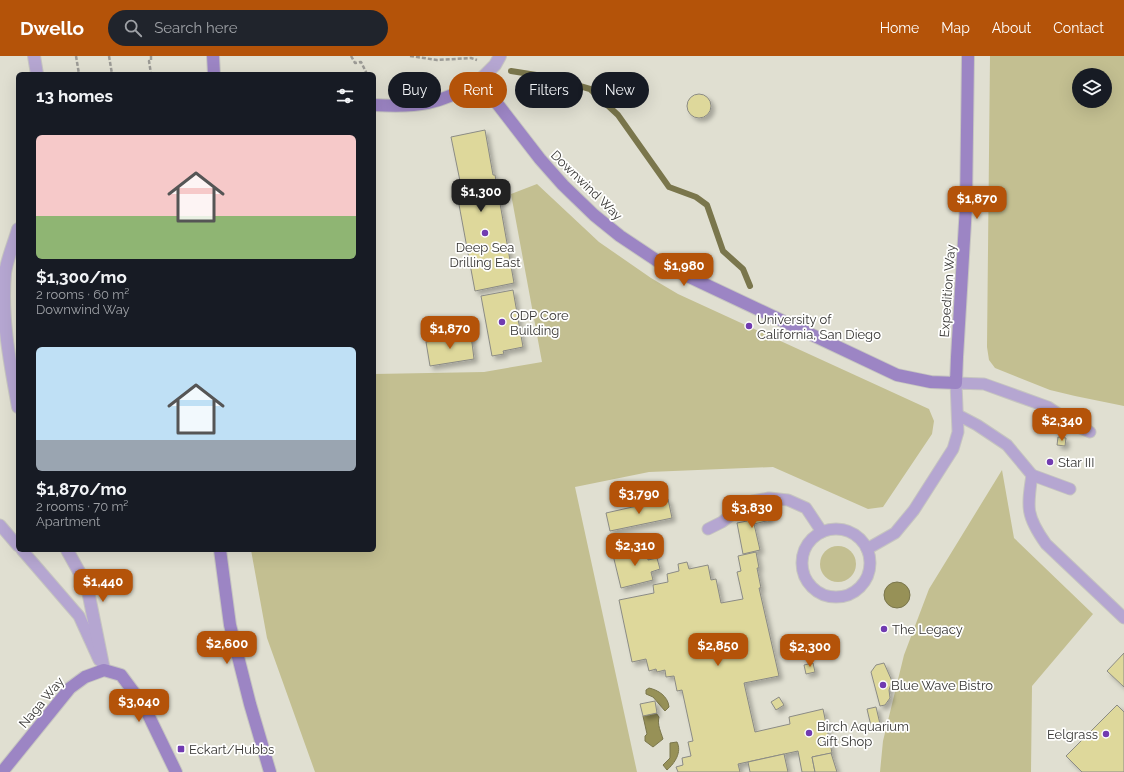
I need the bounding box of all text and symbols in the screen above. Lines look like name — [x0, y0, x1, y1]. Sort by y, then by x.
search box — [108, 10, 388, 46]
text: Dwello — [20, 17, 84, 39]
icon: search — [122, 17, 144, 39]
text: Search here — [154, 19, 237, 37]
text: Home — [880, 20, 919, 36]
text: Map — [941, 20, 970, 36]
text: About — [992, 20, 1031, 36]
text: Contact — [1053, 20, 1104, 36]
map controls — [1072, 68, 1112, 108]
button: layers — [1072, 68, 1112, 108]
chip: Buy — [388, 72, 441, 108]
chip: Rent — [449, 72, 507, 108]
chip: Filters — [515, 72, 583, 108]
chip: New — [591, 72, 649, 108]
icon: filters — [334, 85, 356, 107]
text: 13 homes — [36, 86, 113, 106]
street label: Downwind Way — [548, 147, 626, 223]
icon: home — [160, 161, 232, 233]
pin: $1,300 — [448, 179, 514, 213]
text: $1,300 — [461, 184, 501, 199]
pin: $1,870 — [944, 186, 1010, 220]
text: $1,870 — [957, 191, 997, 206]
marker: Deep Sea Drilling East — [480, 228, 490, 238]
place label: Deep Sea Drilling East — [449, 240, 521, 270]
street label: Expedition Way — [937, 244, 958, 338]
pin: $1,980 — [651, 253, 717, 287]
text: $1,980 — [663, 258, 705, 273]
text: $1,300/mo — [36, 267, 127, 287]
text: 2 rooms · 60 m² — [36, 287, 129, 302]
text: Downwind Way — [36, 302, 130, 317]
place label: ODP Core Building — [510, 308, 569, 338]
place label: University of California, San Diego — [757, 312, 881, 342]
pin: $1,870 — [417, 316, 483, 350]
marker: ODP Core Building — [497, 317, 507, 327]
text: $1,870 — [430, 321, 470, 336]
marker: University of California, San Diego — [744, 321, 754, 331]
icon: home — [160, 373, 232, 445]
pin: $2,340 — [1029, 408, 1095, 442]
text: $2,340 — [1041, 413, 1083, 428]
place label: Star III — [1058, 455, 1094, 470]
marker: Star III — [1045, 457, 1055, 467]
text: $1,870/mo — [36, 479, 127, 499]
pin: $3,790 — [606, 481, 672, 515]
text: $3,790 — [618, 486, 660, 501]
pin: $3,830 — [719, 495, 785, 529]
text: 2 rooms · 70 m² — [36, 499, 128, 514]
text: $3,830 — [731, 500, 773, 515]
text: Apartment — [36, 514, 100, 529]
pin: $2,310 — [602, 533, 668, 567]
text: $2,310 — [615, 538, 655, 553]
pin: $1,440 — [70, 569, 136, 603]
text: $1,440 — [83, 574, 123, 589]
place label: The Legacy — [892, 622, 963, 637]
marker: The Legacy — [879, 624, 889, 634]
pin: $2,600 — [194, 631, 260, 665]
pin: $2,850 — [685, 633, 751, 667]
pin: $2,300 — [777, 634, 843, 668]
text: $2,600 — [206, 636, 248, 651]
text: $2,850 — [697, 638, 739, 653]
text: $2,300 — [789, 639, 831, 654]
street label: Naga Way — [16, 674, 67, 731]
place label: Blue Wave Bistro — [891, 678, 993, 693]
marker: Blue Wave Bistro — [878, 680, 888, 690]
pin: $3,040 — [106, 689, 172, 723]
text: $3,040 — [118, 694, 160, 709]
place label: Birch Aquarium Gift Shop — [817, 719, 909, 749]
place label: Eelgrass — [1047, 727, 1098, 742]
marker: Birch Aquarium Gift Shop — [804, 728, 814, 738]
marker: Eelgrass — [1101, 729, 1111, 739]
place label: Eckart/Hubbs — [189, 742, 274, 757]
marker: Eckart/Hubbs — [176, 744, 186, 754]

